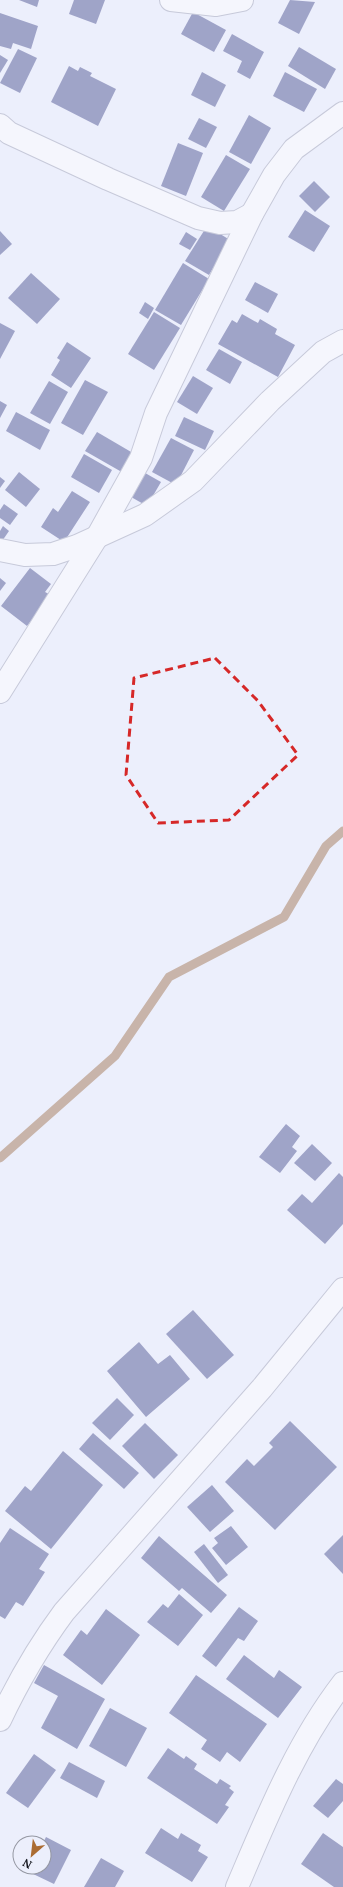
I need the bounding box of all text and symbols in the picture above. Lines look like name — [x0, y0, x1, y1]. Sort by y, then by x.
north arrow — [12, 1835, 52, 1875]
text: N — [20, 1855, 34, 1872]

